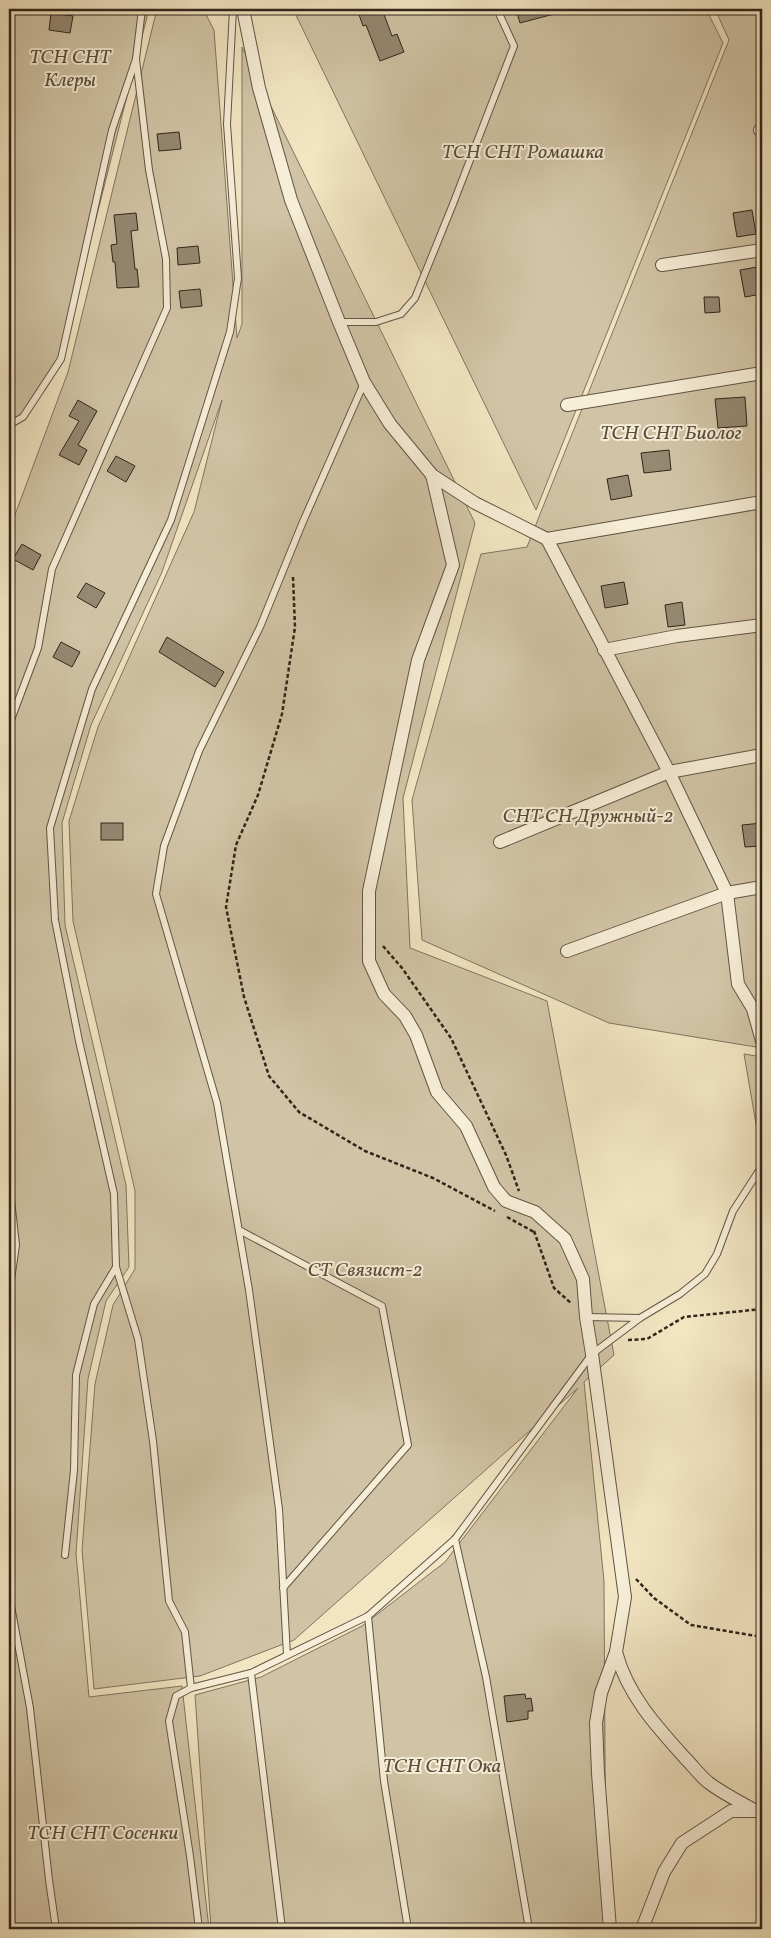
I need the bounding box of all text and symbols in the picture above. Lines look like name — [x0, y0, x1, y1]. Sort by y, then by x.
park label: ТСН СНТ Клеры — [29, 44, 113, 95]
park label: ТСН СНТ Ромашка — [442, 139, 604, 167]
park label: ТСН СНТ Биолог — [600, 420, 742, 448]
park label: СНТ СН Дружный-2 — [503, 803, 674, 831]
park label: СТ Связист-2 — [308, 1257, 422, 1285]
park label: ТСН СНТ Ока — [383, 1753, 501, 1781]
park label: ТСН СНТ Сосенки — [27, 1820, 179, 1848]

